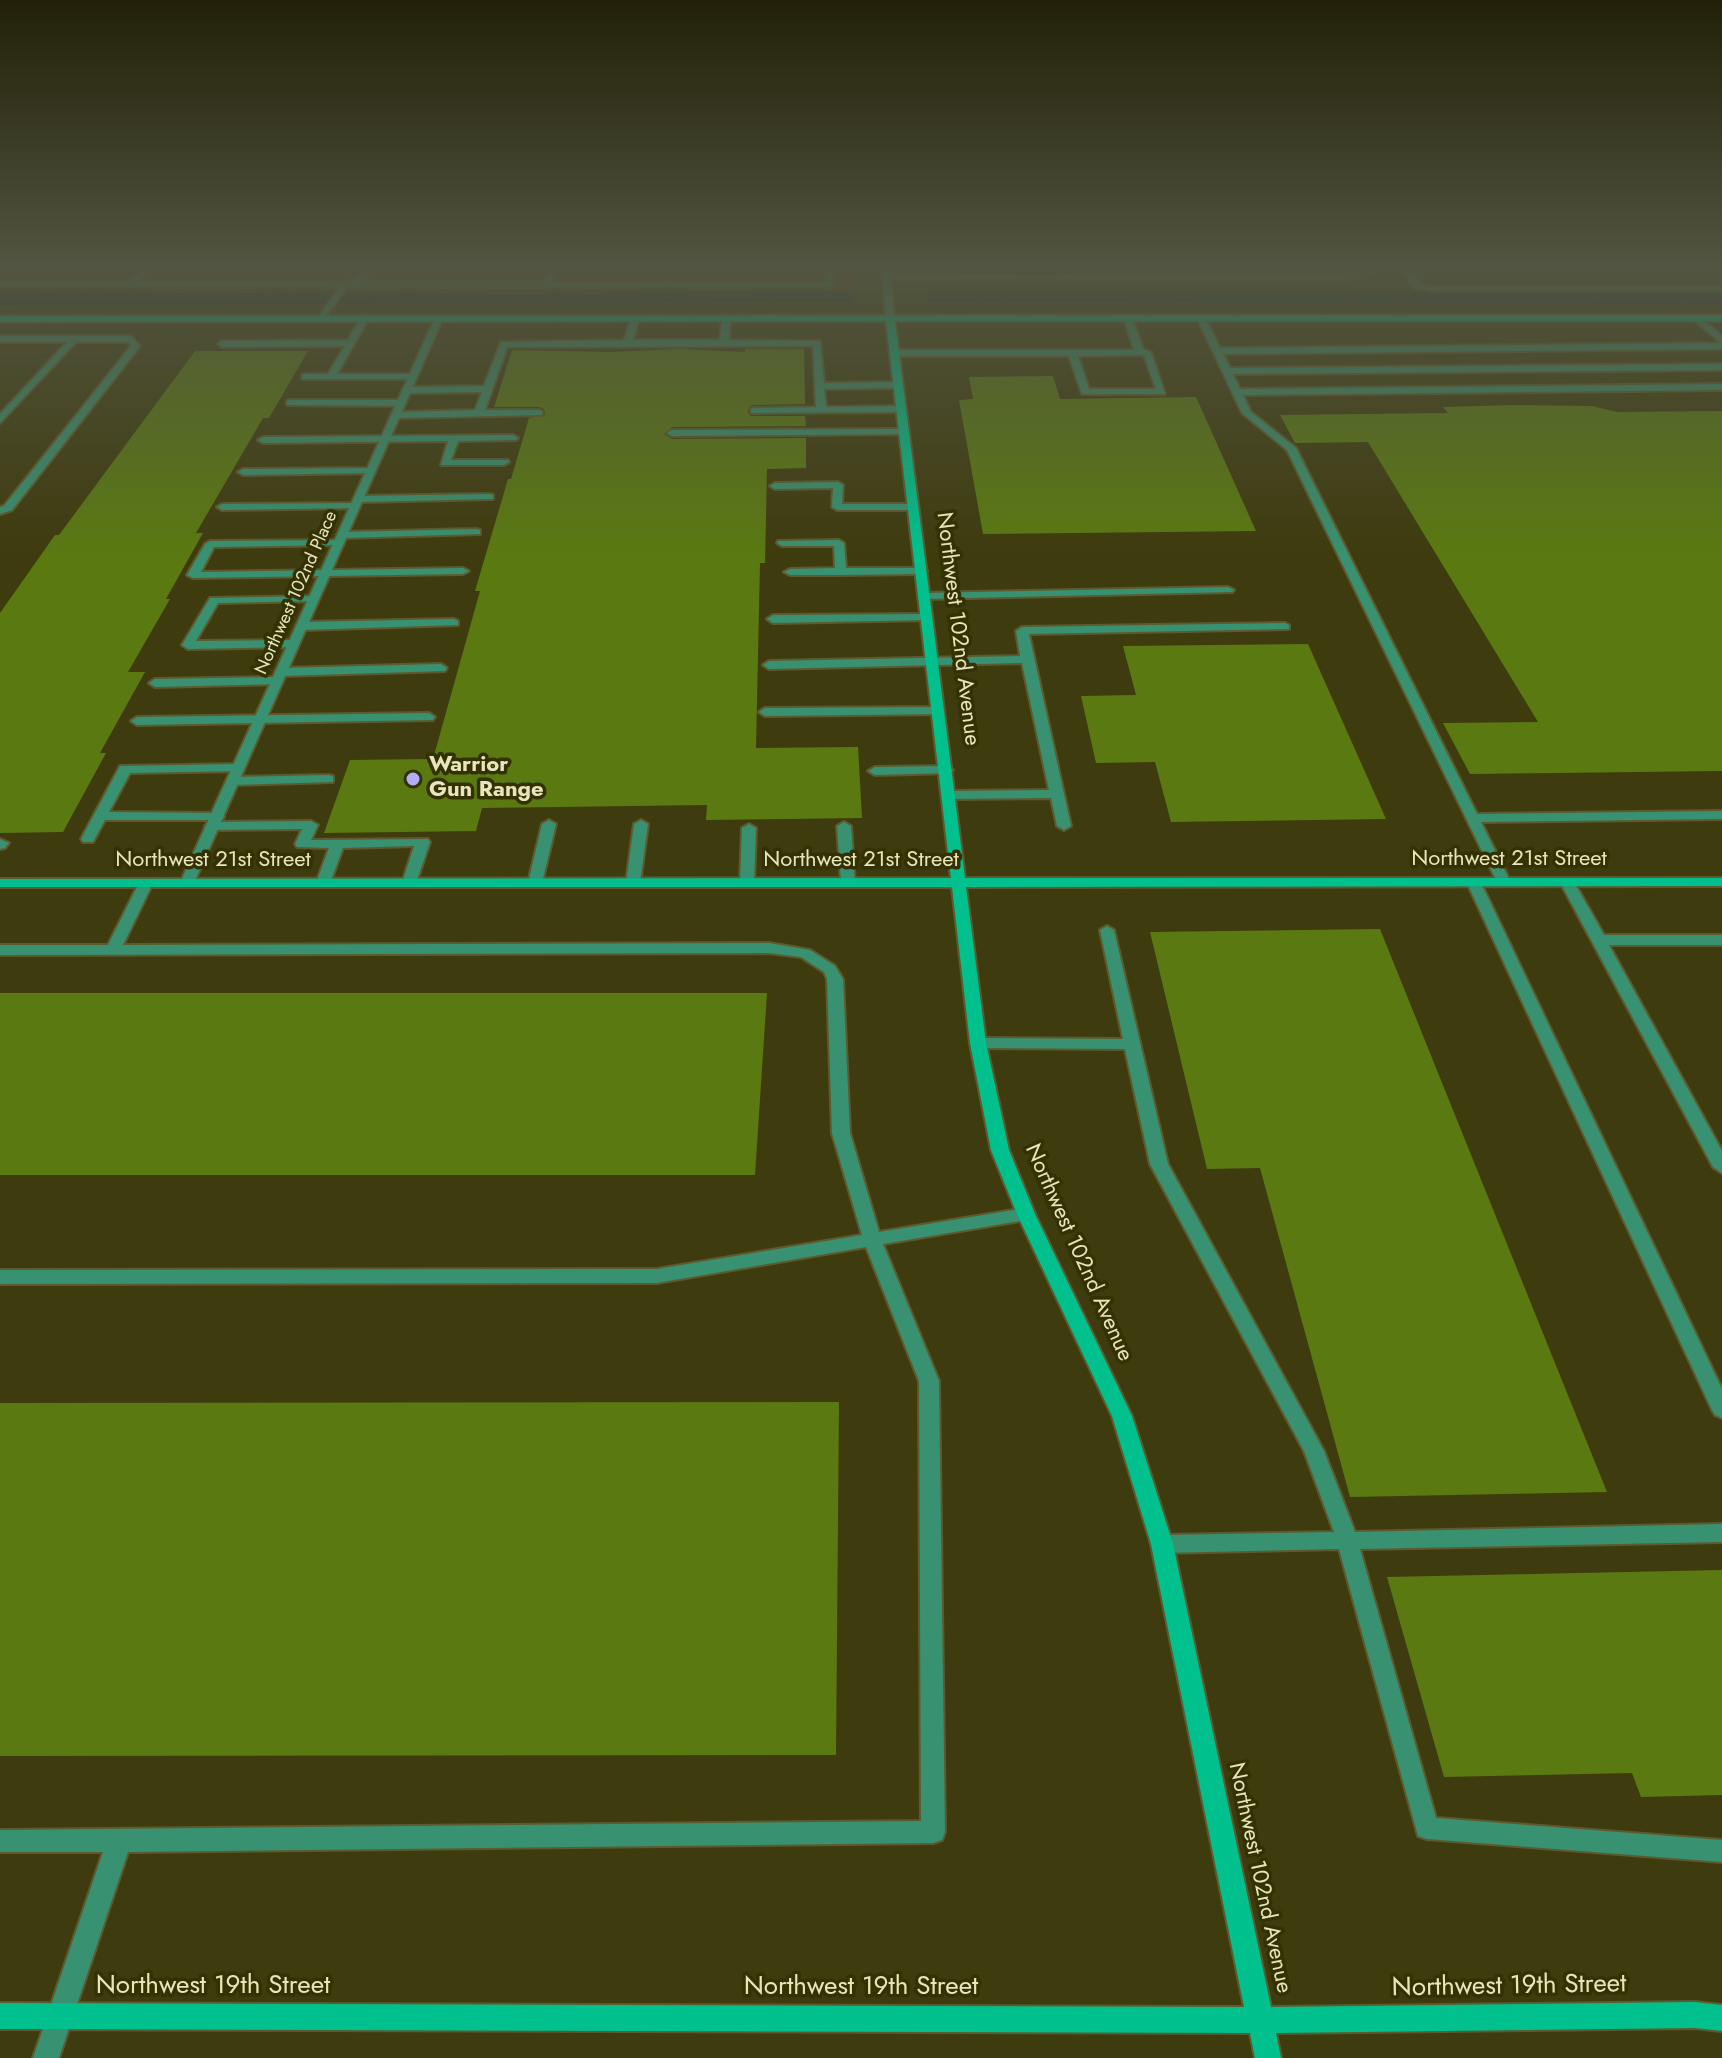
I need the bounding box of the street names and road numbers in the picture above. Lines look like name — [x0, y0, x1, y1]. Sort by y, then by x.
street label: Northwest 102nd Place — [251, 508, 343, 678]
street label: Northwest 102nd Avenue — [930, 511, 984, 747]
street label: Northwest 21st Street — [1411, 847, 1607, 873]
street label: Northwest 21st Street — [115, 848, 311, 874]
street label: Northwest 21st Street — [763, 848, 959, 874]
street label: Northwest 102nd Avenue — [1018, 1140, 1138, 1366]
street label: Northwest 102nd Avenue — [1222, 1760, 1296, 1996]
street label: Northwest 19th Street — [1391, 1969, 1627, 2005]
street label: Northwest 19th Street — [96, 1971, 330, 2003]
street label: Northwest 19th Street — [744, 1972, 978, 2004]

